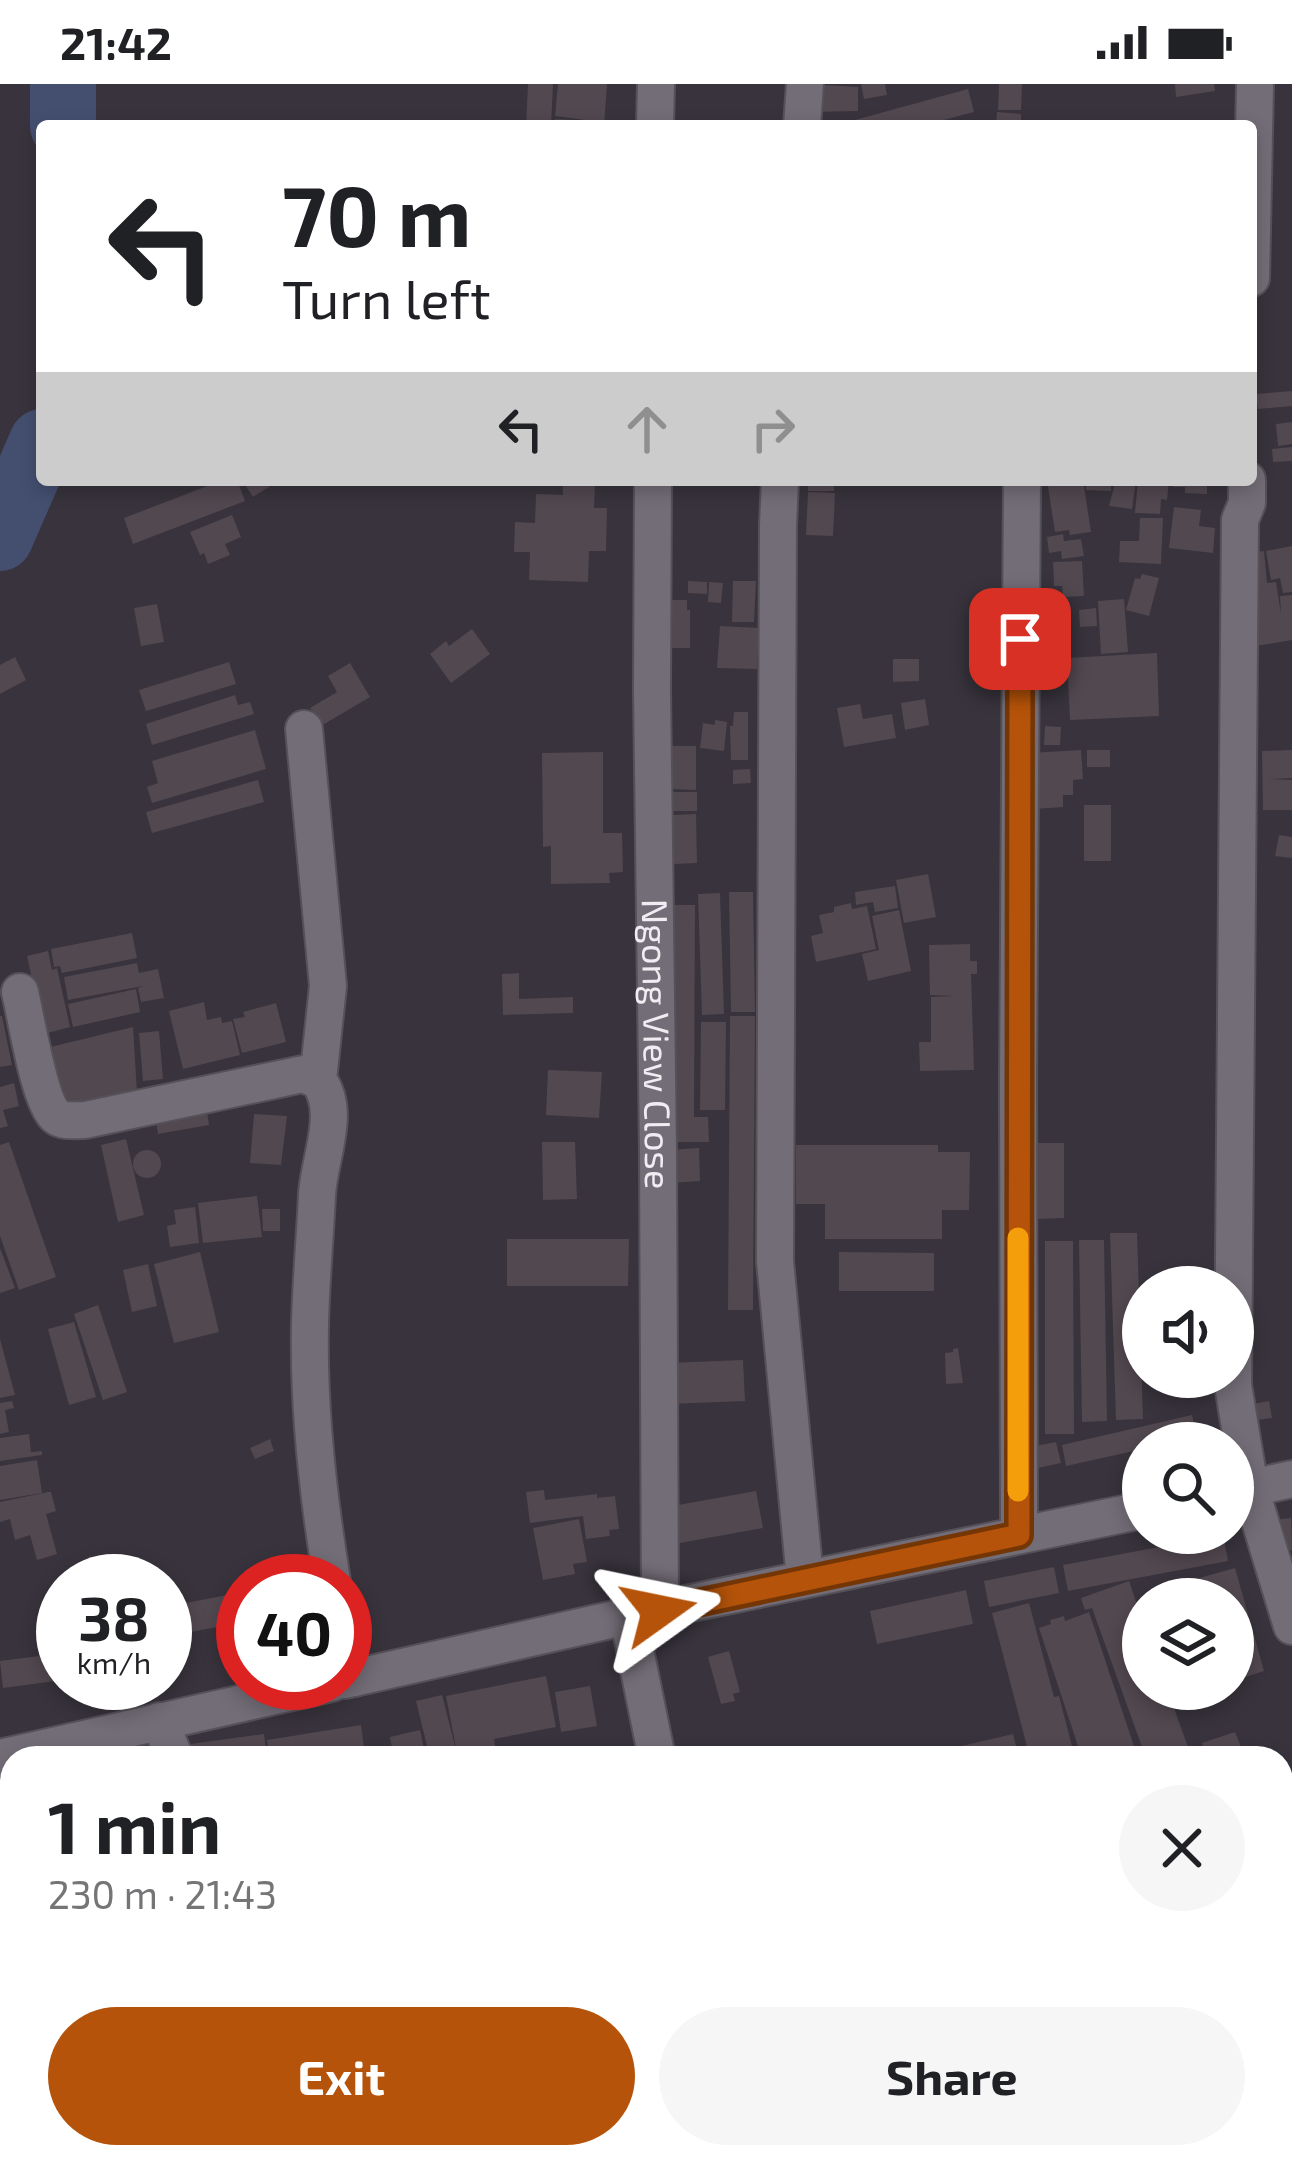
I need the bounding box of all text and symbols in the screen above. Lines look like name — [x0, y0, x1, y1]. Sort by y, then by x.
text: 21:42 — [60, 15, 172, 69]
text: 70 m — [282, 163, 472, 264]
icon: left — [84, 168, 240, 324]
text: Turn left — [282, 265, 491, 330]
icon: left — [488, 396, 554, 462]
icon: ahead — [614, 396, 680, 462]
icon: right — [740, 396, 806, 462]
pin — [969, 588, 1071, 690]
icon: arrive — [987, 606, 1053, 672]
street label: Ngong View Close — [635, 898, 681, 1189]
map controls — [1122, 1266, 1254, 1710]
button: sound — [1122, 1266, 1254, 1398]
button: search — [1122, 1422, 1254, 1554]
position arrow — [596, 1548, 722, 1674]
speed limit sign: 40 — [216, 1554, 372, 1710]
button: layers — [1122, 1578, 1254, 1710]
text: 38 — [78, 1581, 150, 1653]
text: km/h — [77, 1644, 151, 1680]
text: 1 min — [48, 1782, 221, 1868]
button: close — [1119, 1785, 1245, 1911]
text: 230 m · 21:43 — [48, 1870, 277, 1917]
button: Exit — [48, 2007, 635, 2145]
button: Share — [659, 2007, 1245, 2145]

